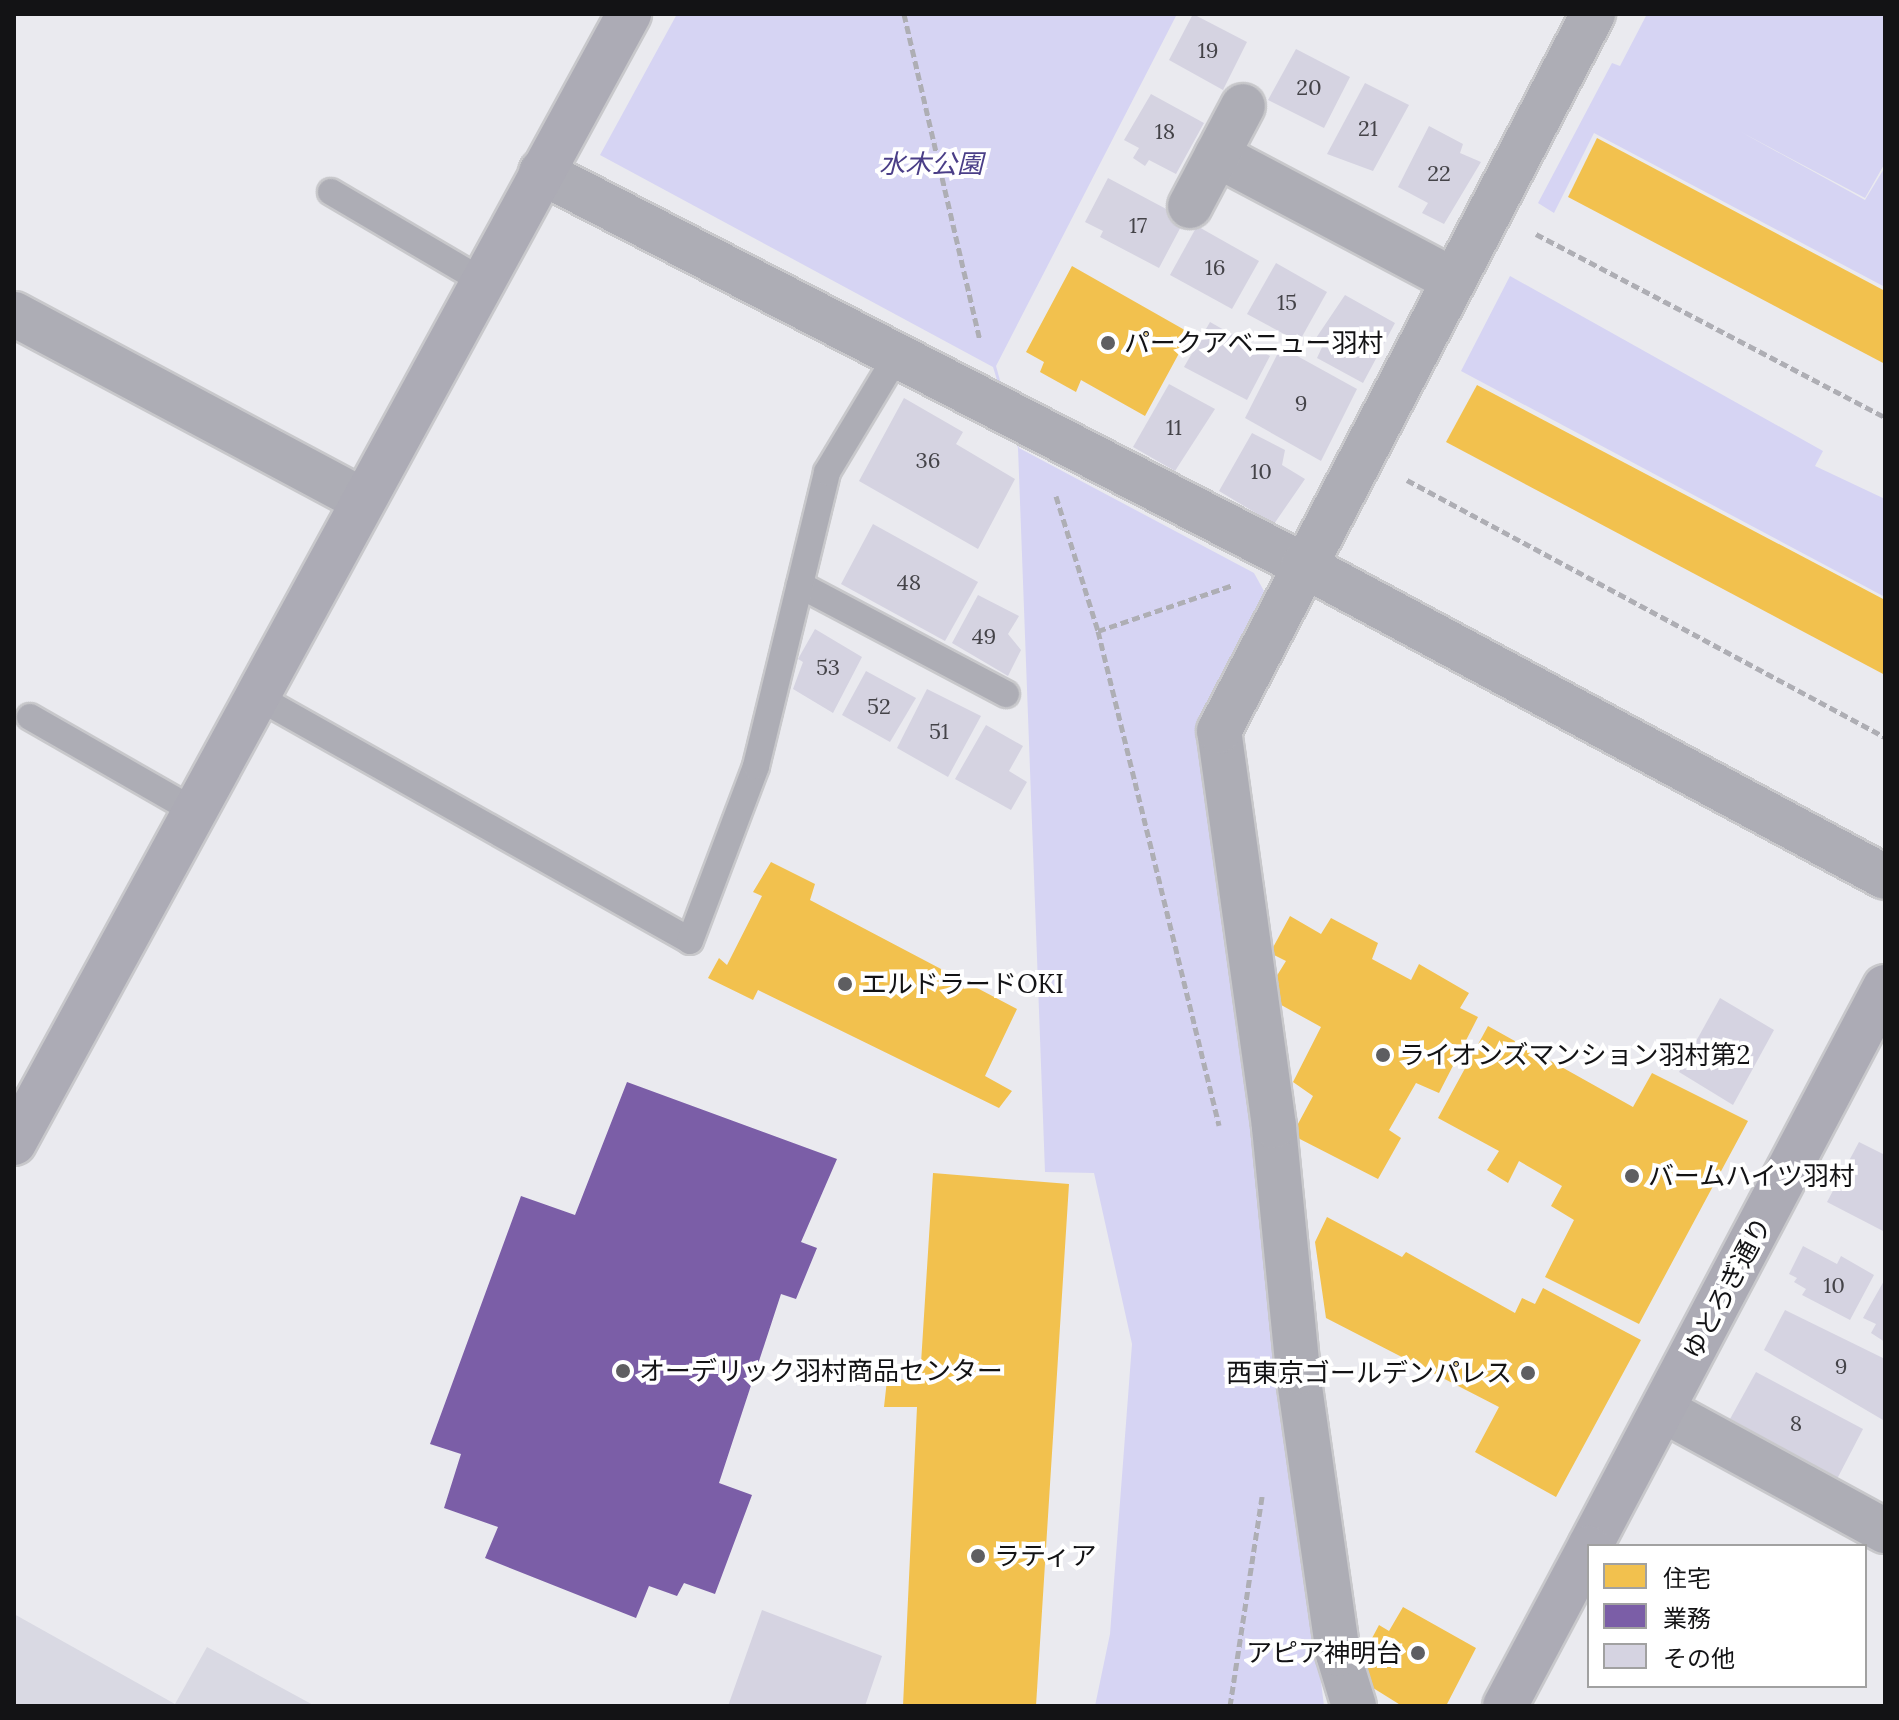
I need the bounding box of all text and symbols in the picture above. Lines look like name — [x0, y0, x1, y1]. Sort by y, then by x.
house number: 19 — [1198, 38, 1218, 64]
house number: 20 — [1296, 75, 1322, 101]
house number: 21 — [1358, 116, 1378, 142]
house number: 18 — [1155, 119, 1175, 145]
park label: 水木公園 — [879, 148, 983, 180]
house number: 22 — [1427, 161, 1451, 187]
house number: 17 — [1129, 213, 1147, 239]
house number: 16 — [1205, 255, 1225, 281]
house number: 15 — [1277, 290, 1297, 316]
place label: パークアベニュー羽村 — [1124, 327, 1384, 359]
marker: パークアベニュー羽村 — [1099, 334, 1117, 352]
house number: 9 — [1295, 391, 1307, 417]
house number: 11 — [1166, 415, 1182, 441]
house number: 36 — [916, 448, 940, 474]
house number: 10 — [1250, 459, 1272, 485]
house number: 48 — [897, 570, 921, 596]
house number: 49 — [972, 624, 996, 650]
house number: 53 — [816, 655, 840, 681]
house number: 52 — [867, 694, 891, 720]
house number: 51 — [929, 719, 949, 745]
place label: エルドラードOKI — [861, 968, 1064, 1000]
marker: エルドラードOKI — [836, 975, 854, 993]
place label: ライオンズマンション羽村第2 — [1399, 1039, 1751, 1071]
marker: ライオンズマンション羽村第2 — [1374, 1046, 1392, 1064]
place label: バームハイツ羽村 — [1648, 1160, 1856, 1192]
marker: バームハイツ羽村 — [1623, 1167, 1641, 1185]
street label: ゆとろぎ通り — [1677, 1212, 1777, 1364]
house number: 10 — [1823, 1273, 1845, 1299]
house number: 9 — [1835, 1354, 1847, 1380]
place label: オーデリック羽村商品センター — [639, 1355, 1003, 1387]
place label: 西東京ゴールデンパレス — [1226, 1357, 1512, 1389]
marker: オーデリック羽村商品センター — [614, 1362, 632, 1380]
marker: 西東京ゴールデンパレス — [1519, 1364, 1537, 1382]
house number: 8 — [1790, 1411, 1802, 1437]
place label: ラティア — [994, 1540, 1098, 1572]
legend — [1587, 1544, 1867, 1688]
marker: ラティア — [969, 1547, 987, 1565]
text: 住宅 — [1663, 1563, 1711, 1594]
text: 業務 — [1663, 1603, 1711, 1634]
place label: アピア神明台 — [1246, 1637, 1402, 1669]
text: その他 — [1663, 1643, 1735, 1674]
marker: アピア神明台 — [1409, 1644, 1427, 1662]

